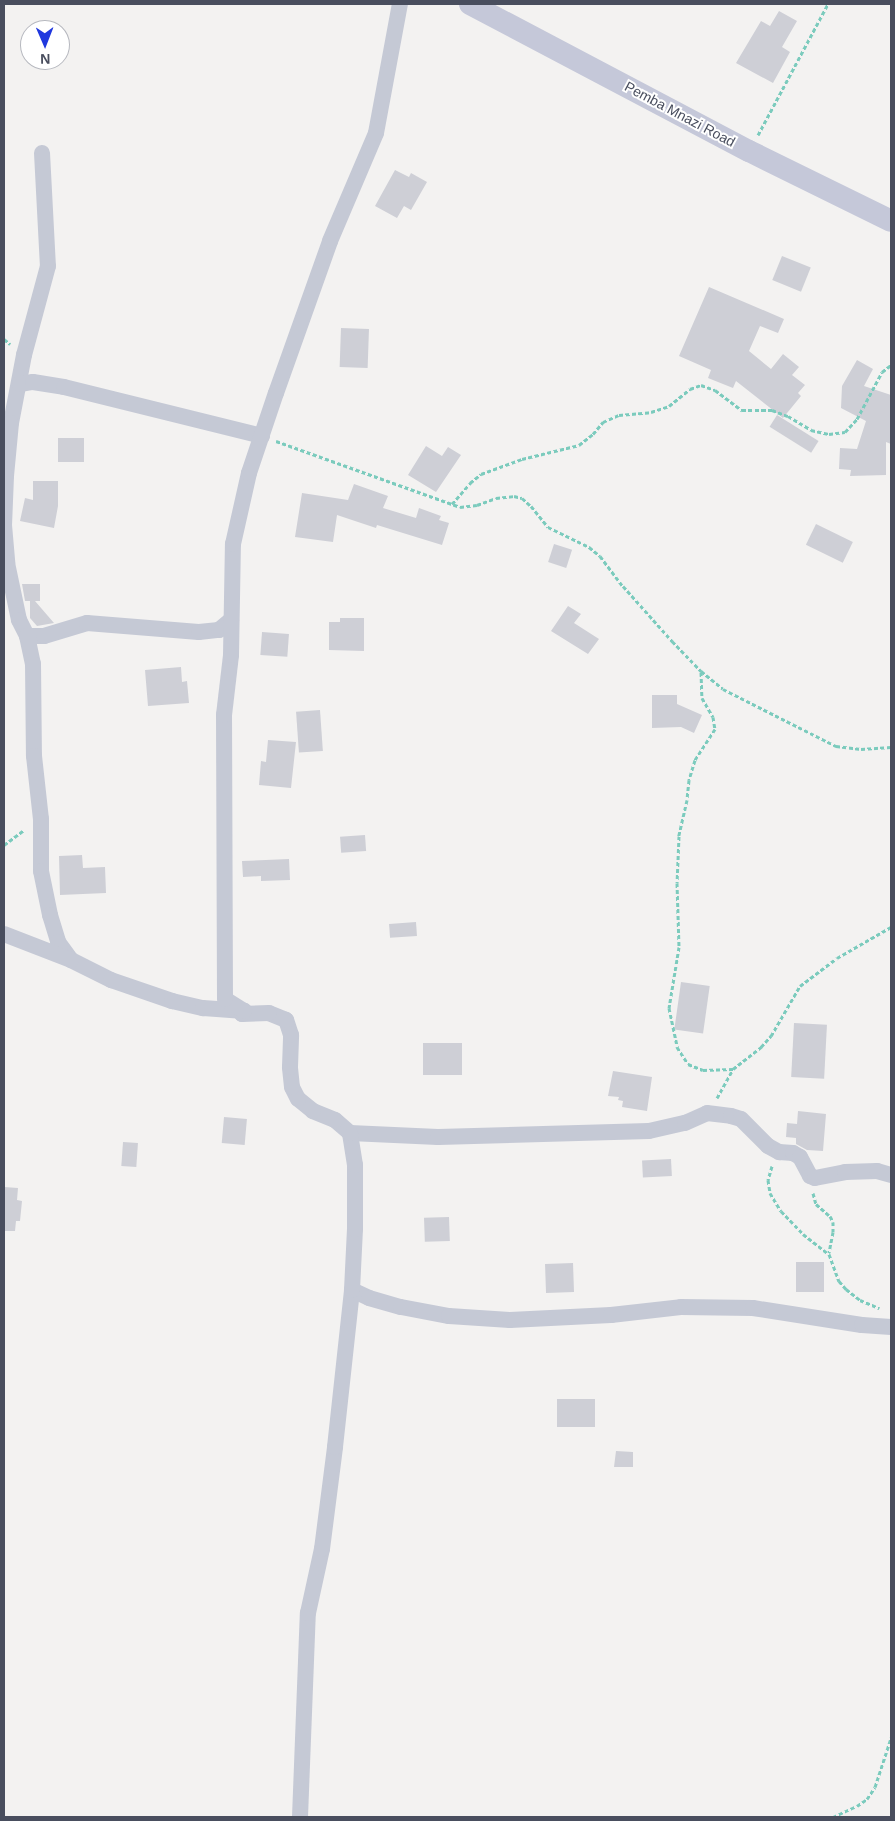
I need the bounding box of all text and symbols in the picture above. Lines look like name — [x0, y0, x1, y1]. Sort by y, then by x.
north arrow — [20, 20, 70, 70]
text: N — [40, 51, 50, 67]
street label: Pemba Mnazi Road — [622, 78, 738, 150]

